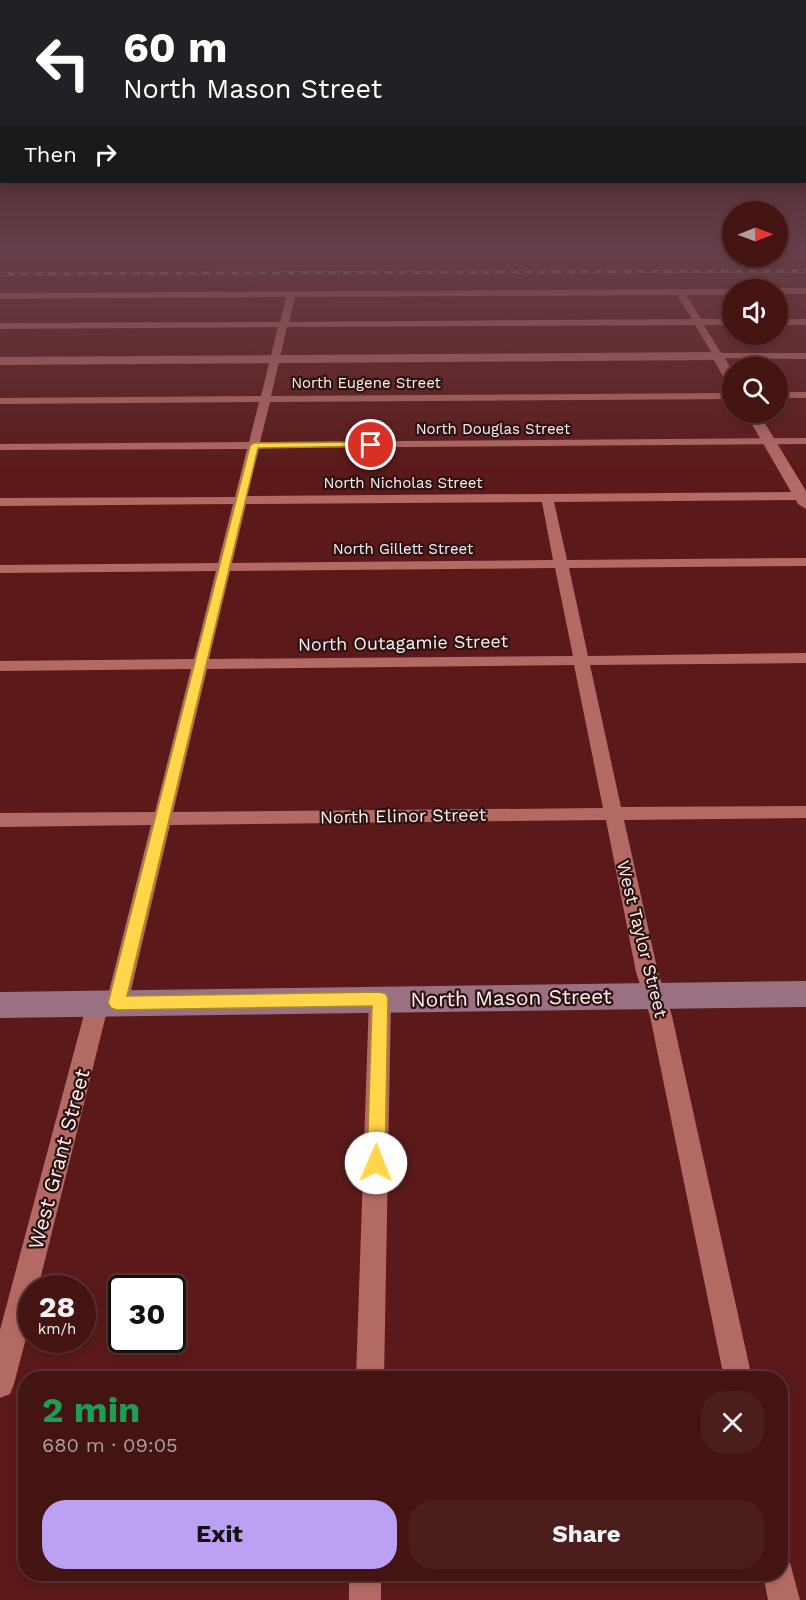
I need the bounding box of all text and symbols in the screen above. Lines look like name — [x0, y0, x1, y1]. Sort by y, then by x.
text: 60 m — [123, 23, 227, 72]
icon: left — [24, 24, 102, 102]
text: North Mason Street — [123, 73, 382, 105]
icon: right — [89, 138, 122, 171]
text: Then — [24, 142, 77, 167]
north arrow — [722, 201, 788, 267]
map controls — [722, 201, 788, 423]
button: sound — [722, 279, 788, 345]
button: search — [722, 357, 788, 423]
street label: North Eugene Street — [291, 374, 442, 392]
pin — [345, 419, 396, 470]
street label: North Douglas Street — [416, 420, 571, 438]
icon: arrive — [354, 428, 387, 461]
street label: North Nicholas Street — [323, 474, 483, 492]
street label: North Gillett Street — [333, 540, 474, 558]
street label: North Outagamie Street — [298, 630, 509, 655]
street label: North Elinor Street — [320, 804, 487, 827]
street label: West Taylor Street — [613, 858, 672, 1020]
street label: North Mason Street — [410, 983, 612, 1012]
street label: West Grant Street — [22, 1066, 95, 1252]
position arrow — [344, 1131, 408, 1195]
speed limit sign: 30 — [108, 1275, 186, 1353]
text: 28 — [39, 1289, 75, 1324]
text: km/h — [38, 1320, 76, 1338]
text: 2 min — [42, 1389, 140, 1431]
button: close — [701, 1391, 764, 1454]
text: 680 m · 09:05 — [42, 1433, 178, 1457]
button: Exit — [42, 1500, 397, 1569]
button: Share — [409, 1500, 764, 1569]

